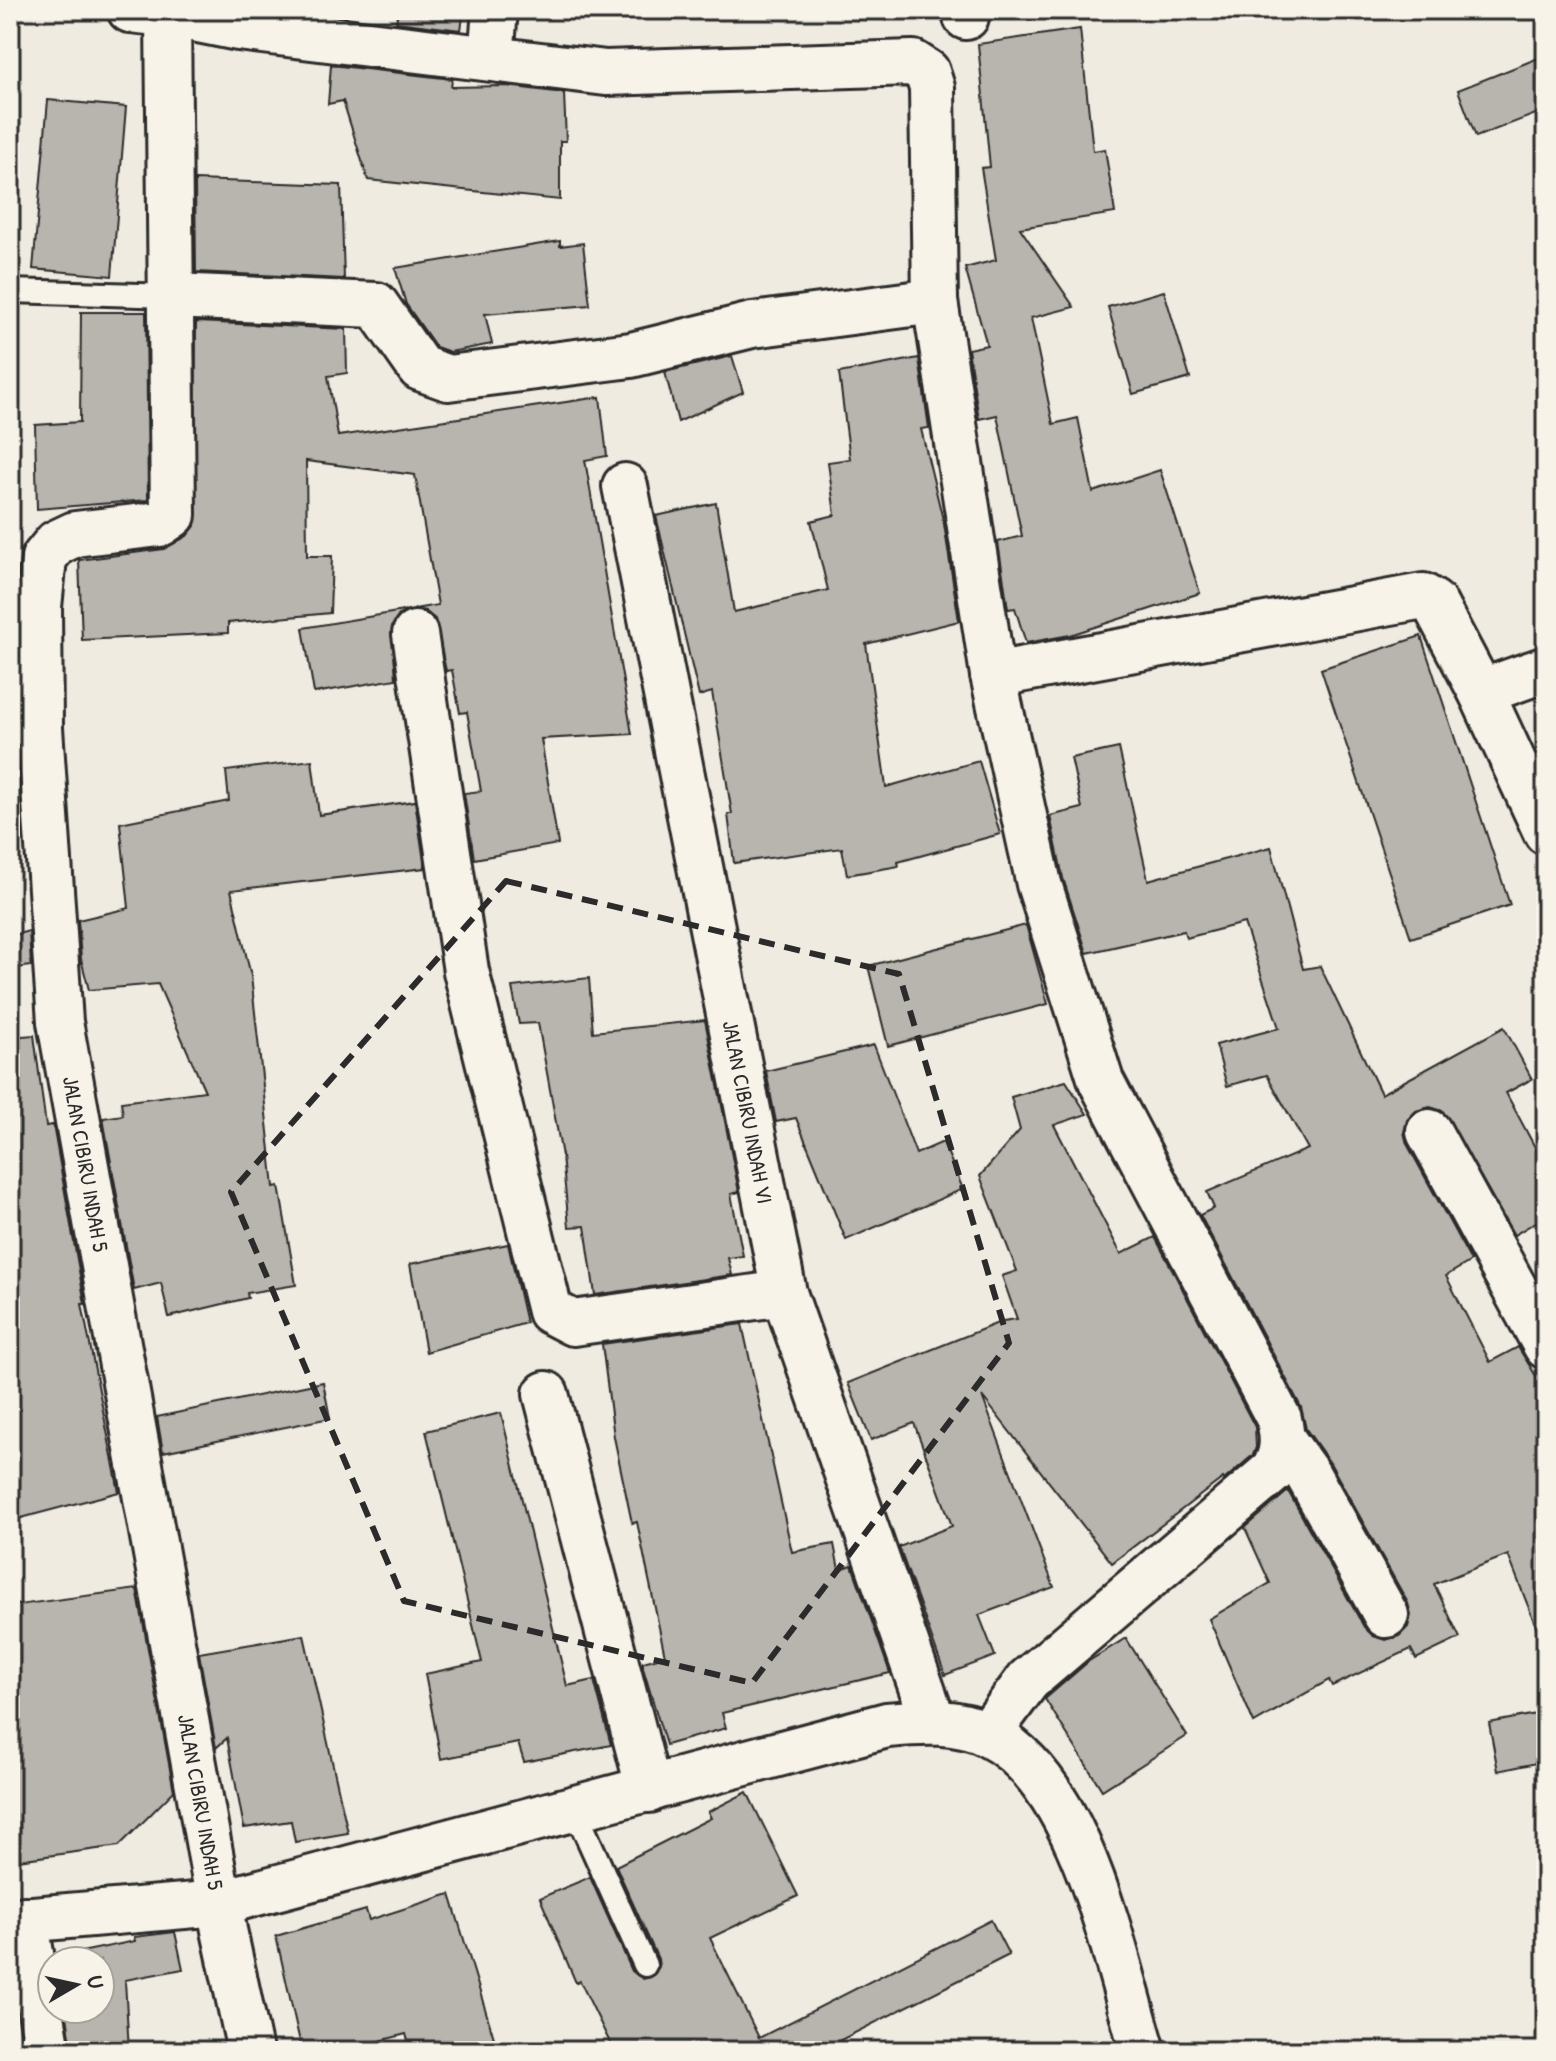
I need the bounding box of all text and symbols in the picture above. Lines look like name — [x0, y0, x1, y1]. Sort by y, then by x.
street label: JALAN CIBIRU INDAH VI — [716, 1018, 780, 1206]
street label: JALAN CIBIRU INDAH 5 — [56, 1074, 116, 1254]
street label: JALAN CIBIRU INDAH 5 — [171, 1712, 231, 1892]
north arrow — [36, 1945, 116, 2025]
text: U — [80, 1974, 112, 1990]

